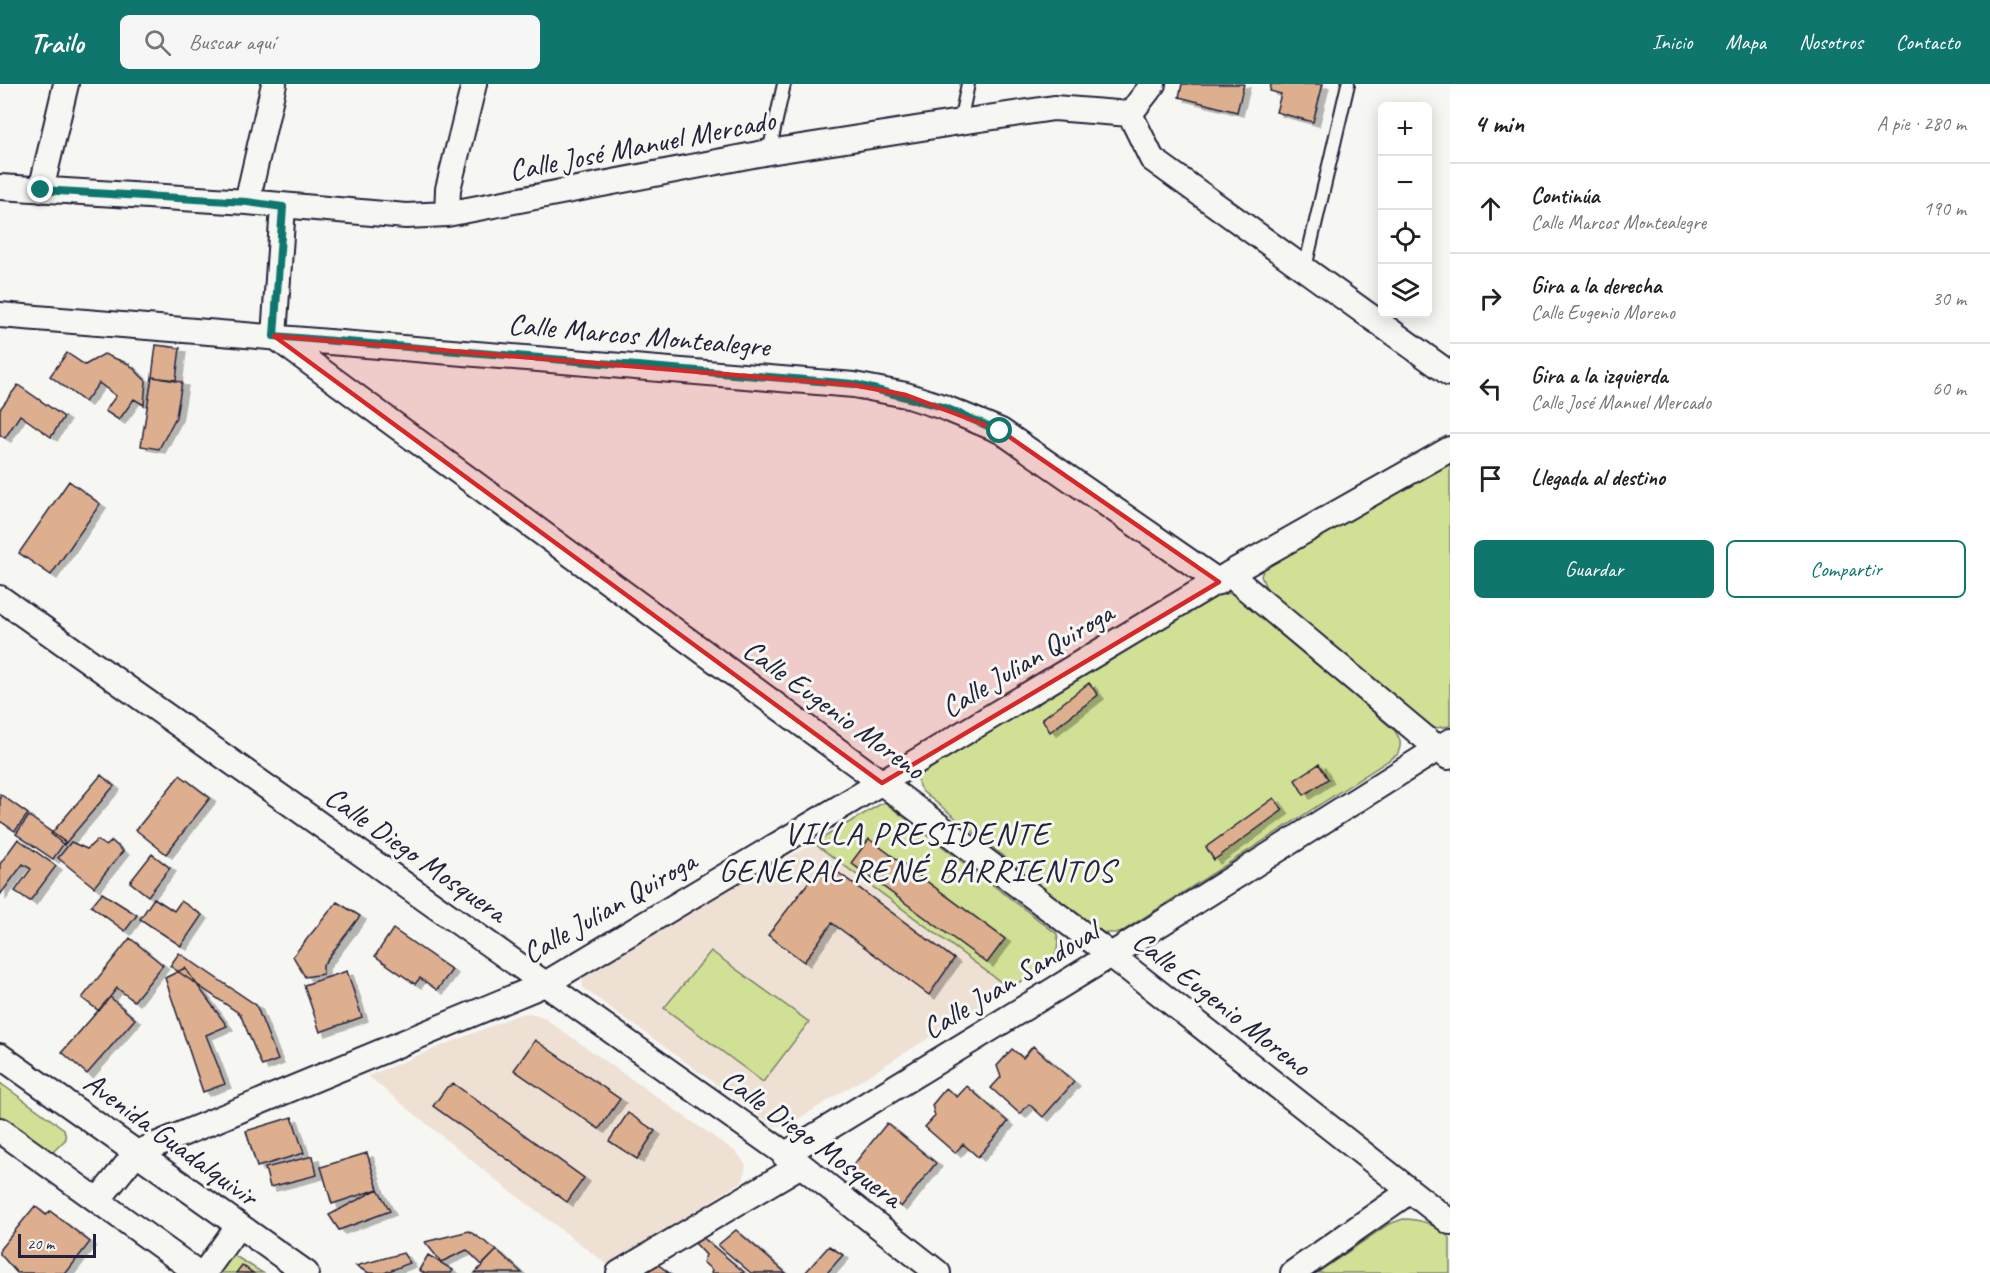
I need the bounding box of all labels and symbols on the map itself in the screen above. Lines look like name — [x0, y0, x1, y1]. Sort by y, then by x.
street label: Calle José Manuel Mercado — [506, 100, 780, 189]
route end — [27, 176, 53, 202]
street label: Calle Marcos Montealegre — [507, 305, 774, 366]
route start — [986, 417, 1012, 443]
street label: Calle Julian Quiroga — [934, 592, 1122, 726]
street label: Calle Eugenio Moreno — [736, 630, 934, 789]
street label: Calle Diego Mosquera — [318, 777, 516, 932]
district label: VILLA PRESIDENTE GENERAL RENÉ BARRIENTOS — [719, 813, 1120, 891]
street label: Calle Julian Quiroga — [515, 841, 705, 972]
street label: Calle Juan Sandoval — [915, 910, 1109, 1047]
street label: Calle Eugenio Moreno — [1125, 922, 1320, 1085]
street label: Calle Diego Mosquera — [715, 1060, 912, 1218]
street label: Avenida Guadalquivir — [76, 1063, 267, 1216]
scale bar — [18, 1231, 96, 1258]

